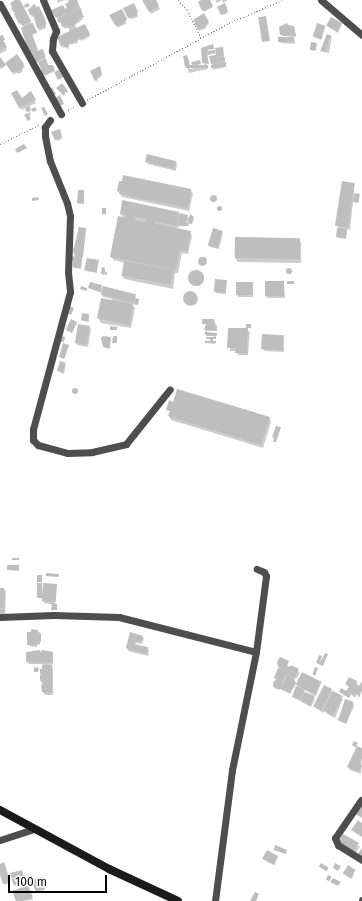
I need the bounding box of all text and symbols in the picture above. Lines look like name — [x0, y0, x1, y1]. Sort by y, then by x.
scale bar — [10, 867, 109, 893]
text: 100 m — [15, 875, 47, 889]

